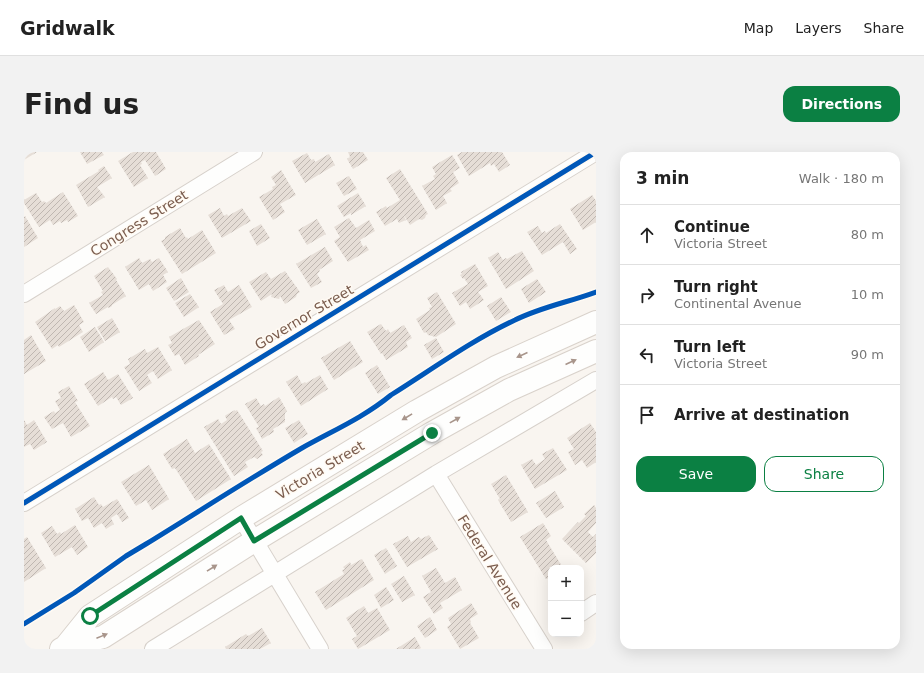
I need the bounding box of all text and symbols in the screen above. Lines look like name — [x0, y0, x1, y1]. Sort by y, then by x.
text: Gridwalk — [20, 17, 115, 39]
text: Map — [744, 20, 773, 36]
text: Layers — [795, 20, 842, 36]
text: Share — [864, 20, 904, 36]
button: Directions — [783, 86, 900, 122]
text: Find us — [24, 88, 139, 121]
text: 3 min — [636, 168, 689, 188]
text: Walk · 180 m — [799, 171, 884, 186]
street label: Congress Street — [87, 186, 191, 259]
text: Continue — [674, 218, 750, 236]
icon: ahead — [636, 224, 658, 246]
text: 80 m — [851, 227, 884, 242]
text: Victoria Street — [674, 236, 767, 251]
text: Turn right — [674, 278, 758, 296]
street label: Governor Street — [252, 281, 357, 353]
icon: right — [636, 284, 658, 306]
text: 10 m — [851, 287, 884, 302]
text: Continental Avenue — [674, 296, 802, 311]
text: Turn left — [674, 338, 746, 356]
icon: left — [636, 344, 658, 366]
text: 90 m — [851, 347, 884, 362]
one-way arrow — [516, 352, 528, 358]
text: Victoria Street — [674, 356, 767, 371]
one-way arrow — [565, 359, 577, 366]
icon: arrive — [636, 404, 658, 426]
text: Arrive at destination — [674, 406, 849, 424]
one-way arrow — [401, 413, 413, 420]
one-way arrow — [449, 417, 461, 424]
route end — [423, 424, 441, 442]
street label: Victoria Street — [273, 437, 367, 503]
button: Save — [636, 456, 756, 492]
button: Share — [764, 456, 884, 492]
street label: Federal Avenue — [455, 512, 525, 612]
one-way arrow — [206, 564, 218, 571]
map controls — [548, 565, 584, 637]
button: + — [548, 565, 584, 601]
button: − — [548, 601, 584, 637]
route start — [81, 607, 99, 625]
one-way arrow — [96, 633, 108, 639]

